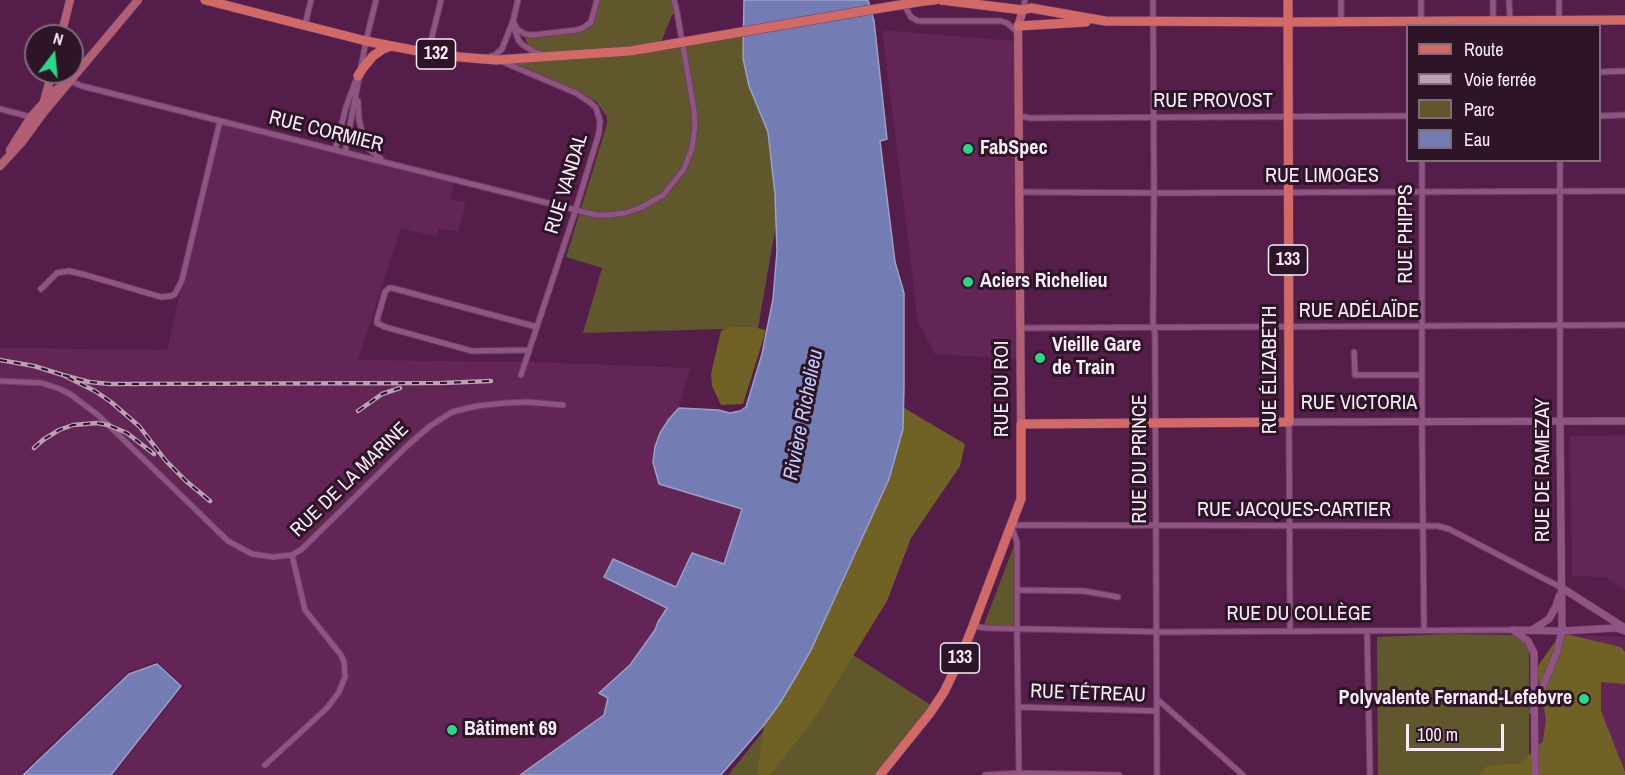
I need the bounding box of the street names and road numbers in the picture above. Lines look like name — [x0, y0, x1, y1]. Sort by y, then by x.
road number: 132 — [416, 39, 456, 69]
street label: RUE PROVOST — [1153, 90, 1273, 114]
street label: RUE CORMIER — [267, 106, 385, 158]
street label: RUE VANDAL — [540, 131, 594, 237]
street label: RUE LIMOGES — [1265, 165, 1379, 189]
street label: RUE PHIPPS — [1395, 184, 1419, 284]
road number: 133 — [1268, 245, 1308, 275]
street label: RUE ADÉLAÏDE — [1299, 300, 1419, 324]
street label: RUE ÉLIZABETH — [1259, 306, 1283, 434]
street label: RUE DU ROI — [991, 341, 1015, 437]
street label: RUE VICTORIA — [1301, 392, 1417, 416]
street label: RUE DU PRINCE — [1129, 394, 1153, 524]
street label: RUE DE RAMEZAY — [1532, 398, 1556, 542]
street label: RUE DE LA MARINE — [286, 418, 414, 542]
street label: RUE JACQUES-CARTIER — [1197, 499, 1391, 523]
street label: RUE DU COLLÈGE — [1227, 603, 1371, 627]
road number: 133 — [940, 643, 980, 673]
street label: RUE TÉTREAU — [1030, 680, 1146, 708]

